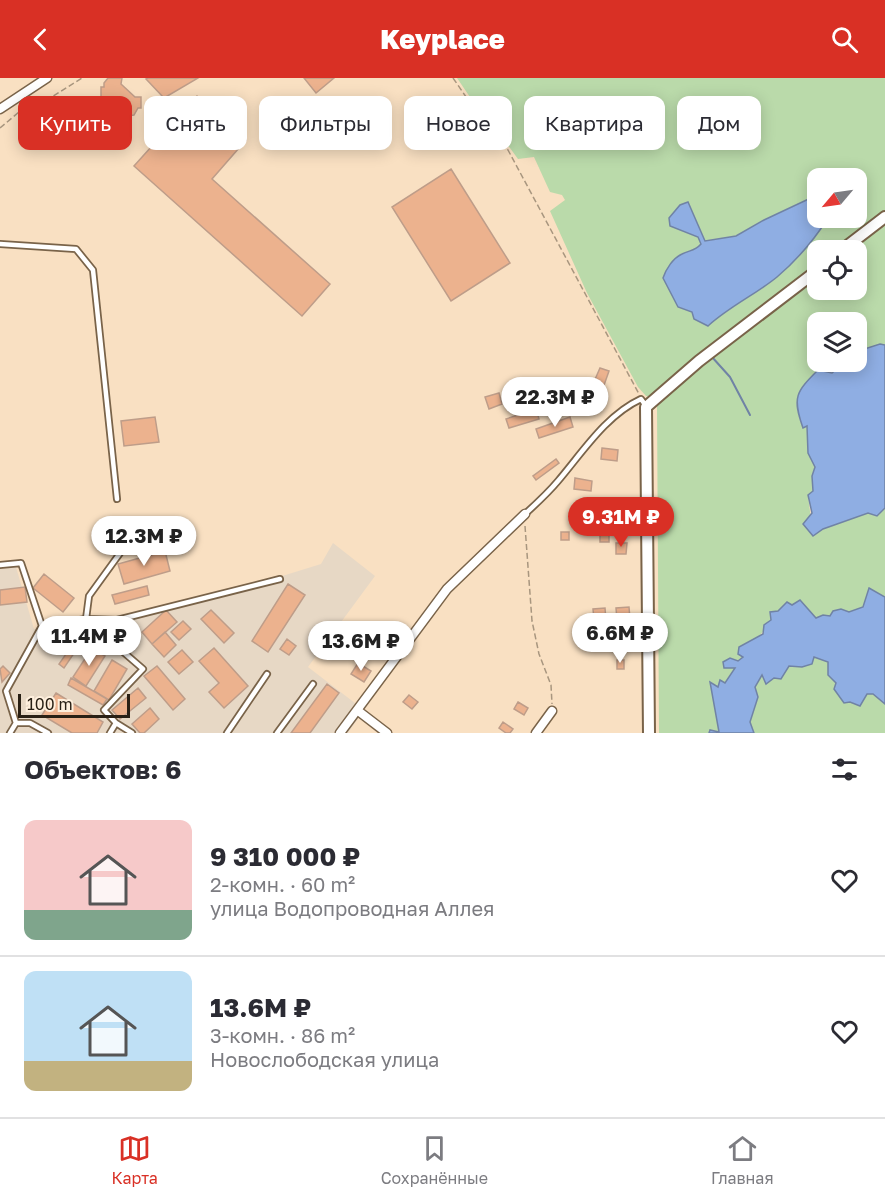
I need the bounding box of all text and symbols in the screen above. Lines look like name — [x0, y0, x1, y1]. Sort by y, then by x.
icon: back — [24, 23, 57, 56]
text: Keyplace — [380, 23, 505, 55]
icon: search — [828, 23, 861, 56]
chip: Купить — [18, 96, 132, 150]
chip: Снять — [144, 96, 247, 150]
chip: Фильтры — [259, 96, 392, 150]
chip: Новое — [404, 96, 512, 150]
chip: Квартира — [524, 96, 665, 150]
chip: Дом — [677, 96, 761, 150]
north arrow — [807, 168, 867, 228]
map controls — [807, 168, 867, 372]
button: locate — [807, 240, 867, 300]
button: layers — [807, 312, 867, 372]
pin: 22.3M ₽ — [500, 377, 610, 428]
text: 22.3M ₽ — [515, 384, 595, 408]
pin: 9.31M ₽ — [566, 497, 676, 548]
text: 9.31M ₽ — [582, 504, 660, 528]
pin: 12.3M ₽ — [89, 516, 199, 567]
text: 12.3M ₽ — [105, 523, 183, 547]
pin: 6.6M ₽ — [571, 613, 669, 664]
pin: 11.4M ₽ — [34, 616, 144, 667]
text: 6.6M ₽ — [586, 620, 654, 644]
pin: 13.6M ₽ — [306, 621, 416, 672]
text: 11.4M ₽ — [51, 623, 127, 647]
text: 13.6M ₽ — [322, 628, 400, 652]
scale bar — [18, 691, 130, 718]
text: 100 m — [27, 694, 73, 714]
icon: filters — [828, 753, 861, 786]
text: Объектов: 6 — [24, 754, 182, 785]
text: 9 310 000 ₽ — [210, 841, 360, 872]
icon: home — [72, 844, 144, 916]
icon: heart — [828, 864, 861, 897]
text: 2-комн. · 60 m² — [210, 872, 355, 896]
text: улица Водопроводная Аллея — [210, 896, 495, 920]
text: 13.6M ₽ — [210, 992, 311, 1023]
icon: home — [72, 995, 144, 1067]
icon: heart — [828, 1015, 861, 1048]
text: 3-комн. · 86 m² — [210, 1023, 355, 1047]
text: Новослободская улица — [210, 1047, 439, 1071]
tab: Карта — [111, 1132, 158, 1188]
tab: Сохранённые — [381, 1132, 488, 1188]
tab: Главная — [711, 1132, 774, 1188]

